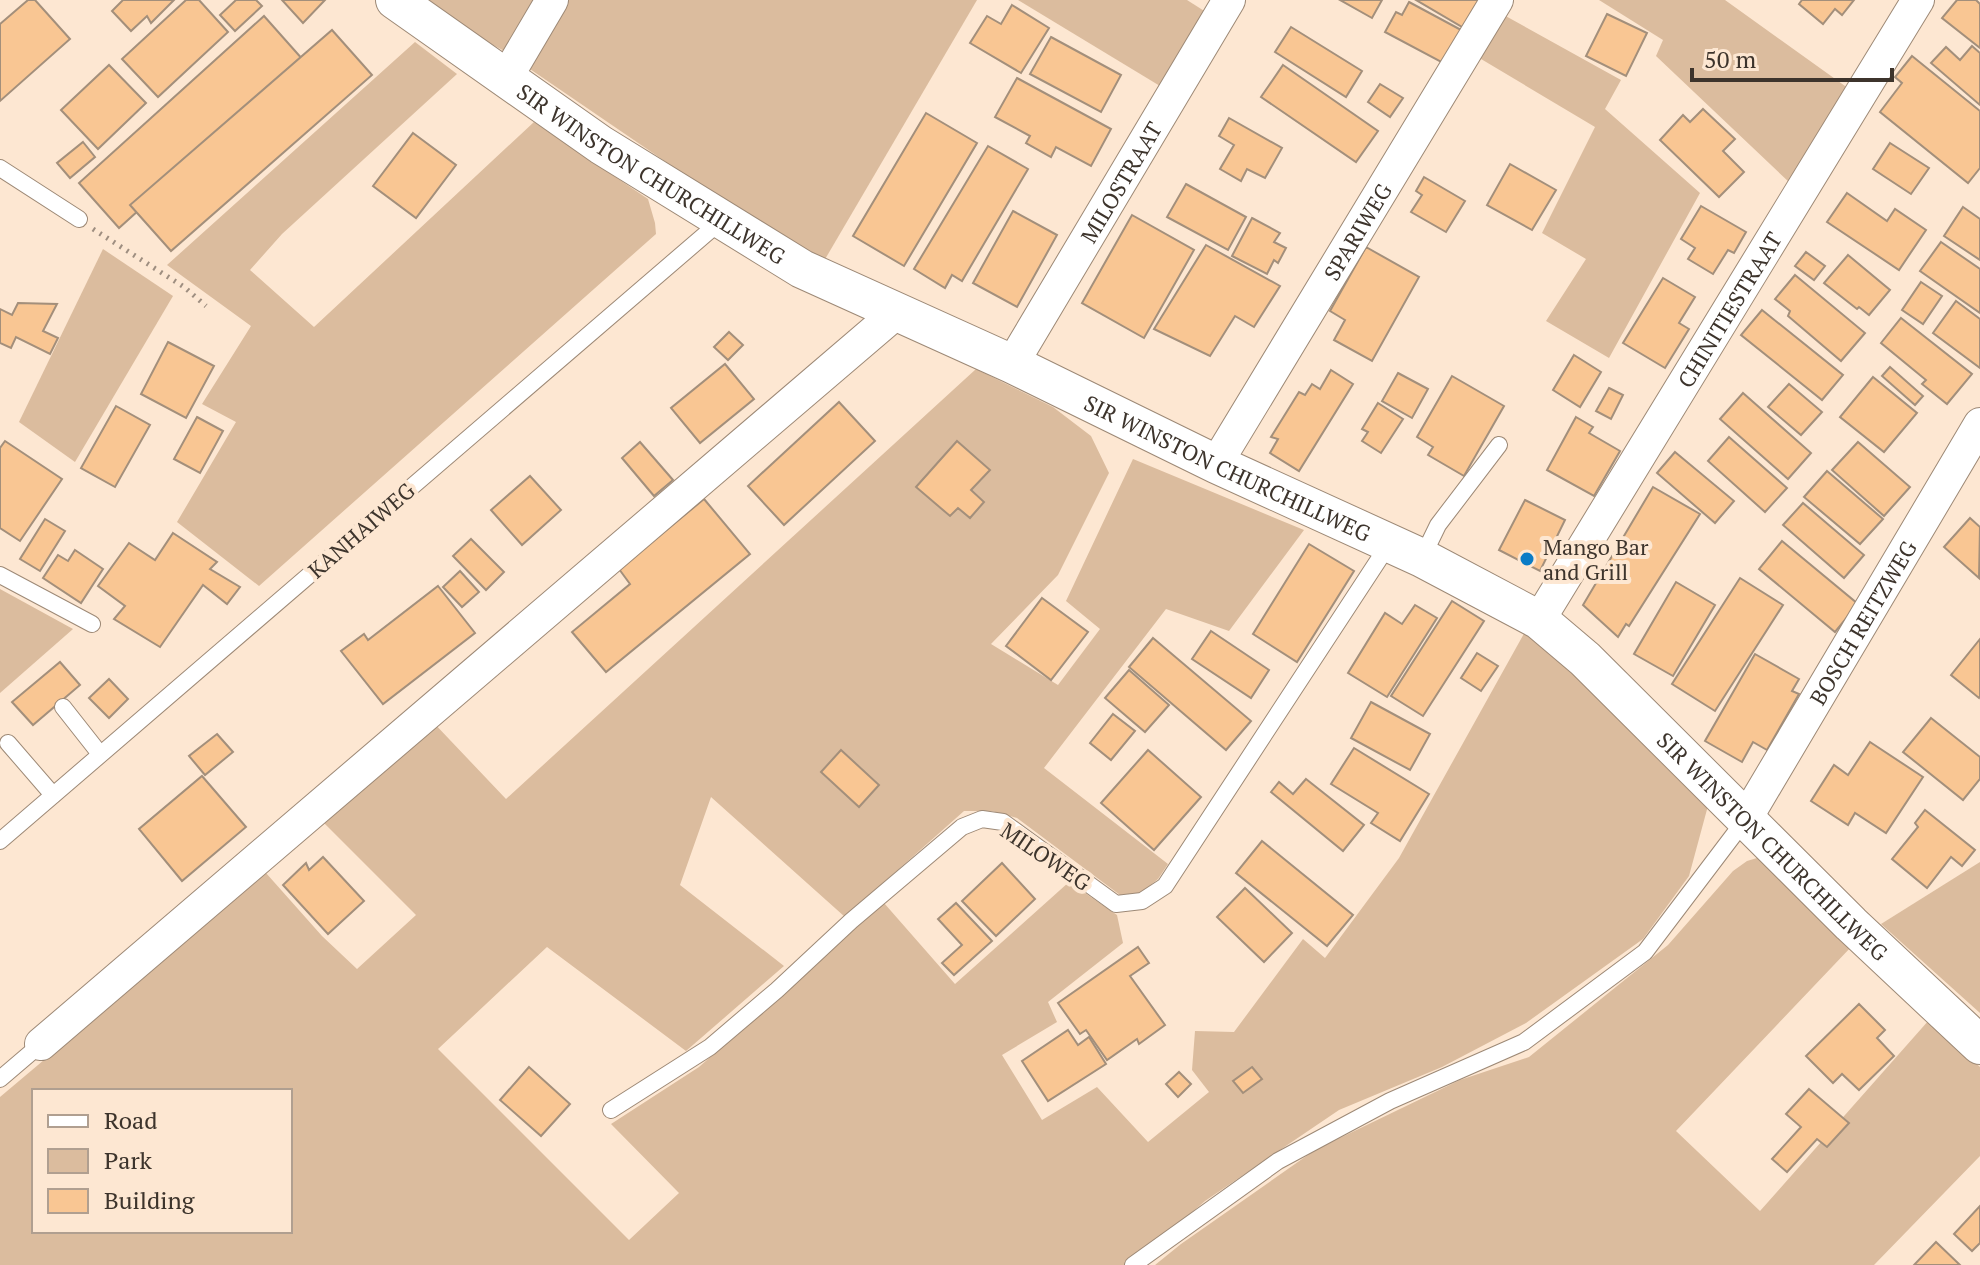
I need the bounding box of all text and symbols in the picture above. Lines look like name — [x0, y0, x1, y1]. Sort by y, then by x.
scale bar — [1692, 32, 1892, 82]
text: 50 m — [1704, 43, 1756, 75]
street label: SIR WINSTON CHURCHILLWEG — [512, 76, 791, 270]
street label: MILOSTRAAT — [1073, 116, 1168, 248]
street label: SPARIWEG — [1316, 177, 1397, 285]
street label: CHINITIESTRAAT — [1670, 226, 1788, 393]
street label: SIR WINSTON CHURCHILLWEG — [1080, 387, 1376, 547]
street label: KANHAIWEG — [302, 476, 420, 584]
place label: Mango Bar and Grill — [1543, 532, 1649, 586]
street label: BOSCH REITZWEG — [1802, 535, 1922, 710]
marker: Mango Bar and Grill — [1518, 550, 1536, 568]
street label: SIR WINSTON CHURCHILLWEG — [1651, 725, 1895, 966]
street label: MILOWEG — [995, 815, 1097, 897]
legend — [32, 1089, 292, 1233]
text: Road — [104, 1104, 158, 1136]
text: Park — [104, 1144, 153, 1176]
text: Building — [104, 1184, 195, 1216]

